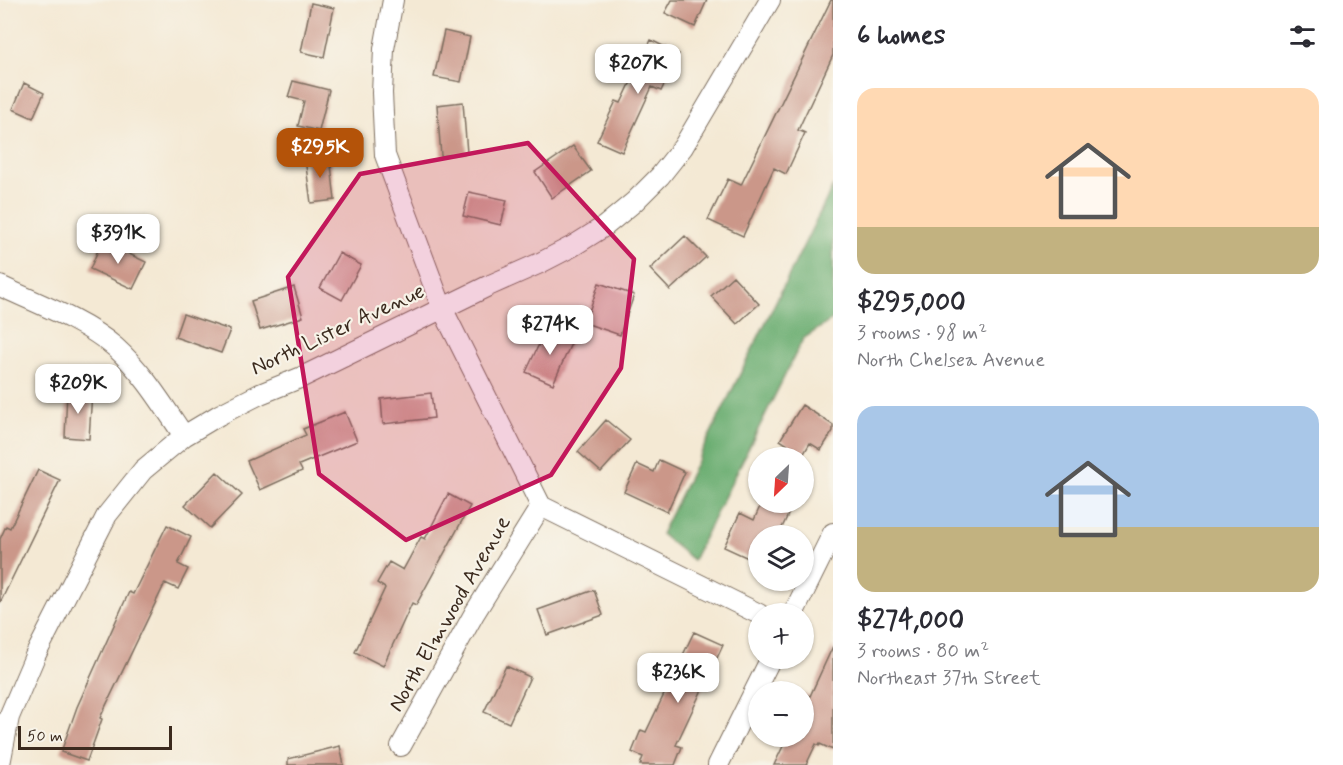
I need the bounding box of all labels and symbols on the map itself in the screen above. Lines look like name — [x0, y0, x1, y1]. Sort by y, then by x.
pin: $207K — [596, 44, 680, 95]
pin: $295K — [278, 128, 362, 179]
pin: $391K — [76, 214, 160, 265]
street label: North Lister Avenue — [247, 277, 429, 383]
pin: $274K — [508, 305, 592, 356]
pin: $209K — [36, 364, 120, 415]
north arrow — [748, 447, 814, 513]
street label: North Elmwood Avenue — [382, 511, 518, 717]
pin: $236K — [636, 653, 720, 704]
scale bar — [18, 723, 172, 750]

